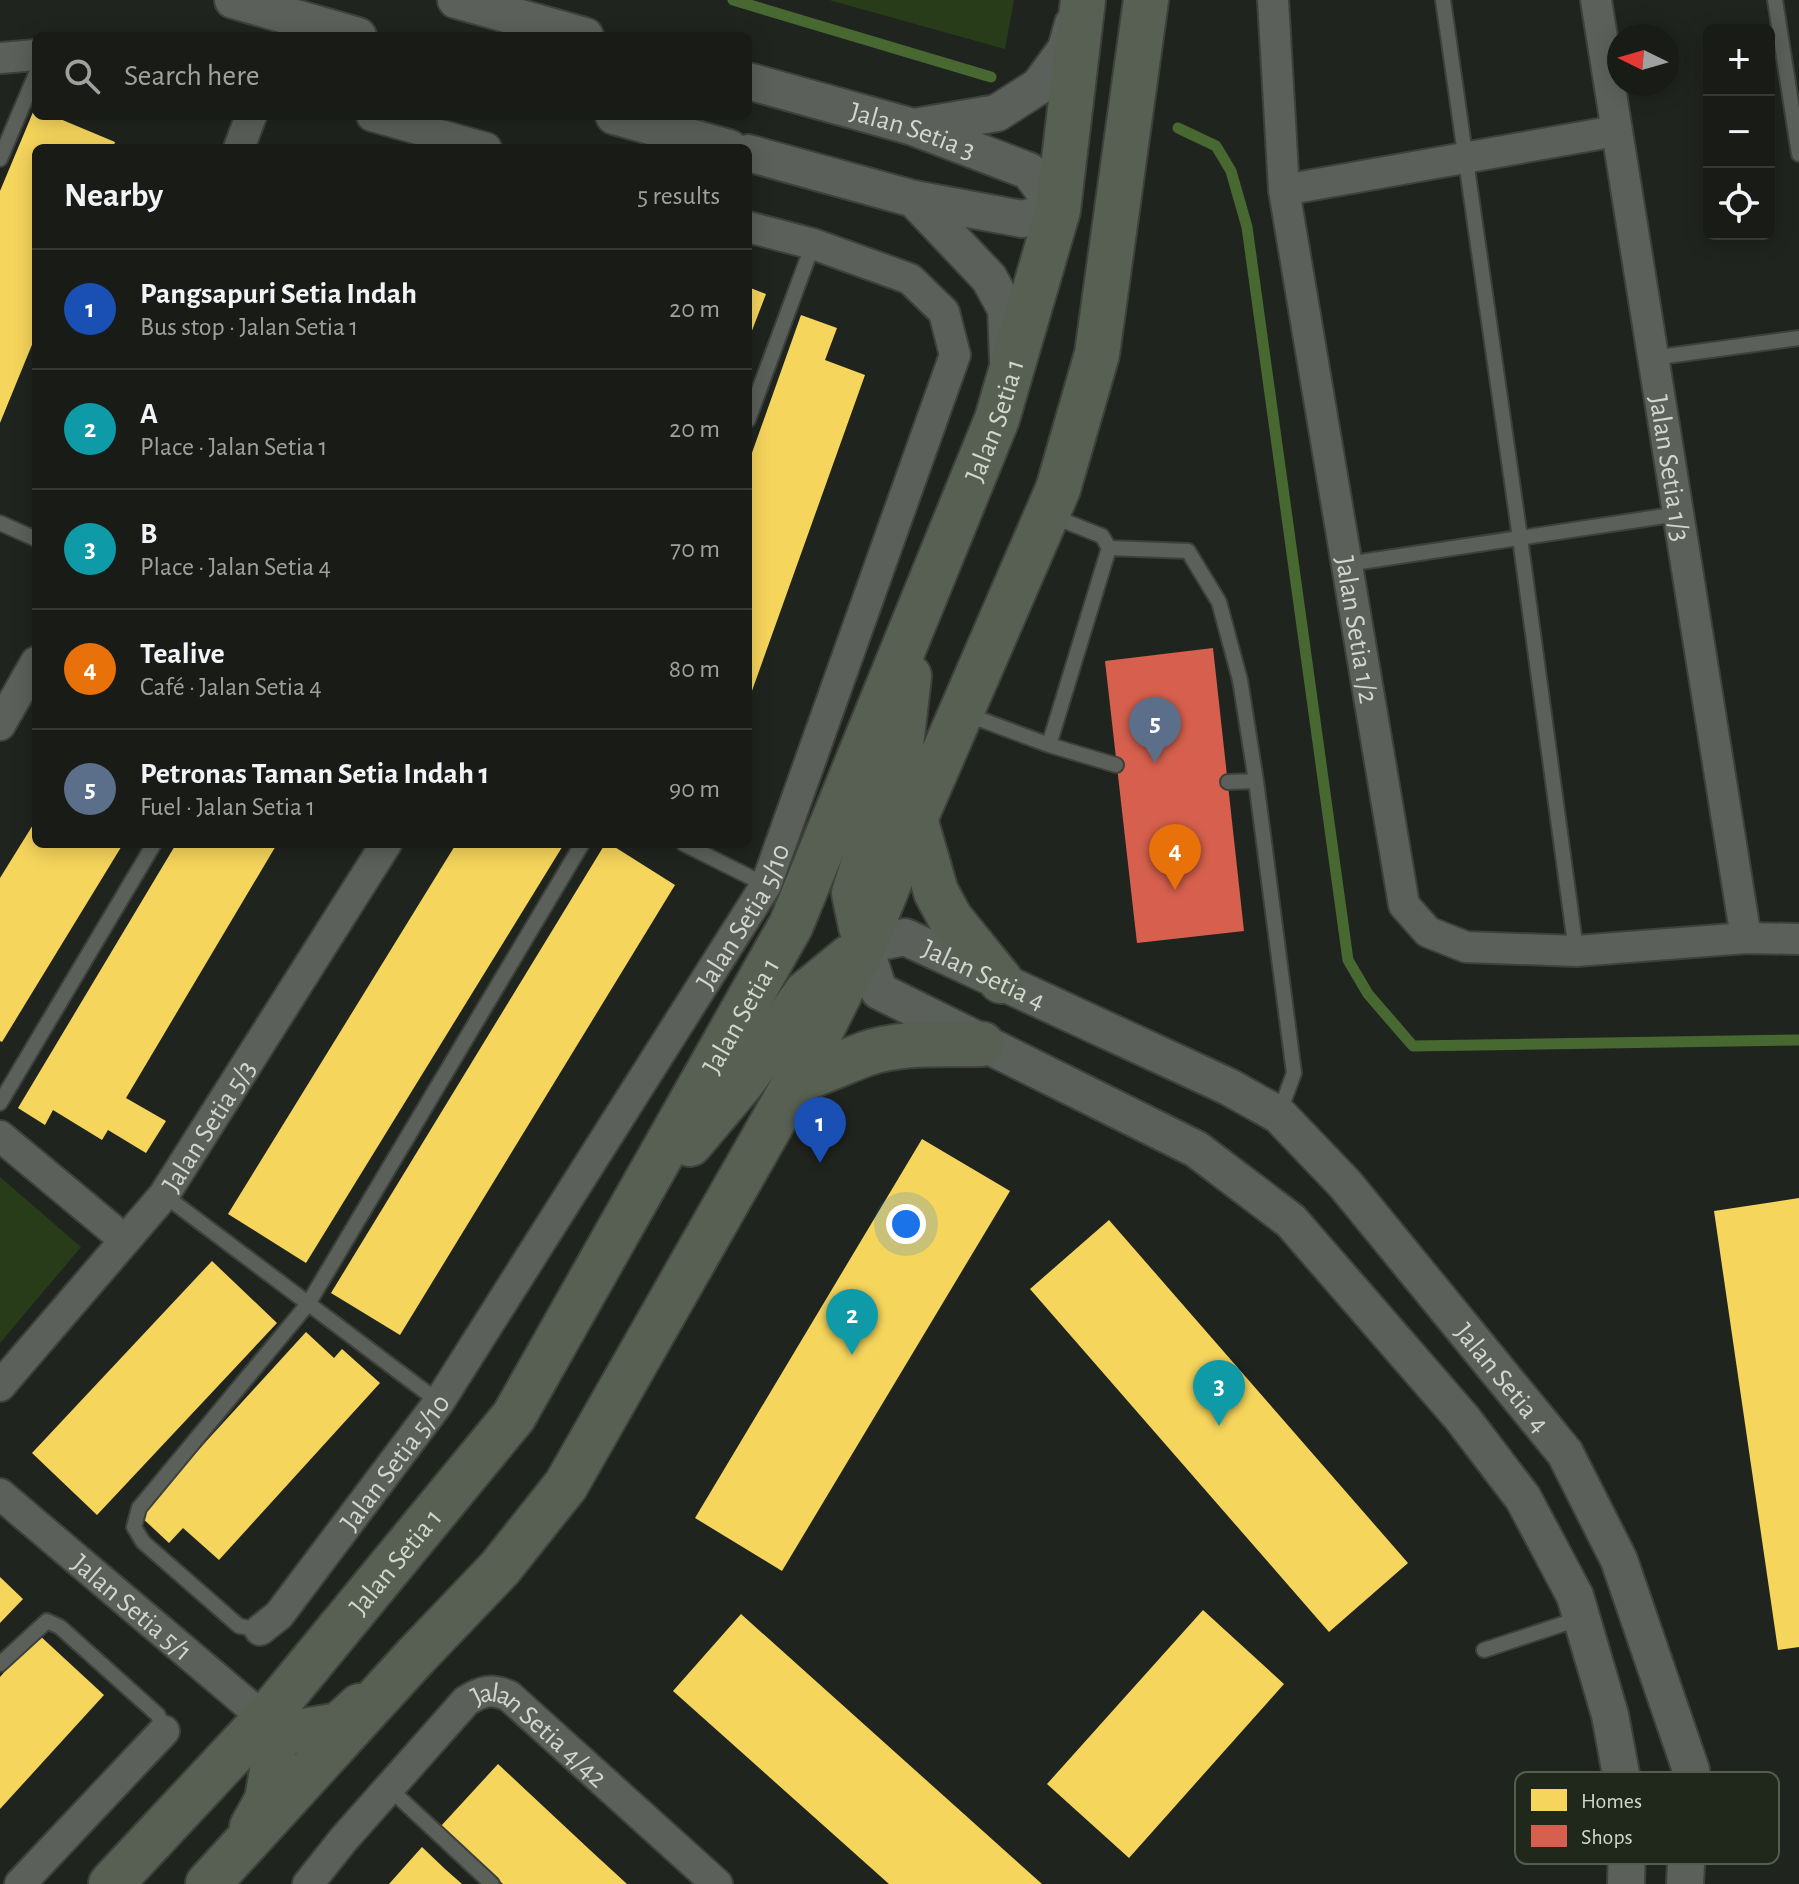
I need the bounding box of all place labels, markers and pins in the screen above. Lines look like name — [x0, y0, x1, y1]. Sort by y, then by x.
pin: 5 — [1129, 697, 1181, 763]
pin: 4 — [1149, 824, 1201, 890]
pin: 1 — [794, 1097, 846, 1163]
pin: 2 — [826, 1289, 878, 1355]
pin: 3 — [1193, 1360, 1245, 1426]

